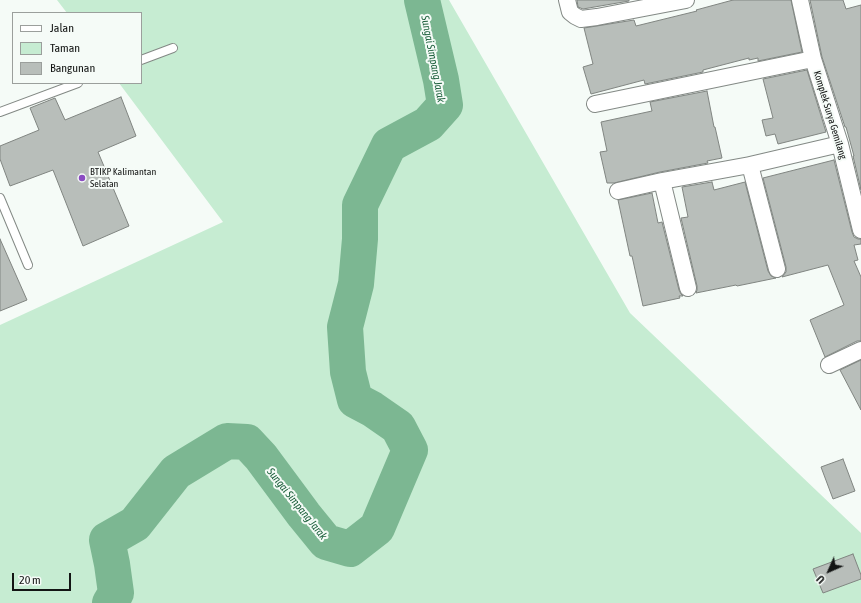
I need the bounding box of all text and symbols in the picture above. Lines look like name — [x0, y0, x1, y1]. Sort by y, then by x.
legend — [12, 12, 142, 84]
water label: Sungai Simpang Jarak — [418, 14, 448, 104]
text: Jalan — [50, 21, 74, 35]
text: Taman — [50, 41, 80, 55]
text: Bangunan — [50, 61, 95, 75]
street label: Komplek Surya Gemilang — [811, 69, 849, 161]
place label: BTIKP Kalimantan Selatan — [90, 166, 156, 190]
marker: BTIKP Kalimantan Selatan — [77, 173, 87, 183]
water label: Sungai Simpang Jarak — [264, 466, 330, 542]
north arrow — [809, 551, 849, 591]
scale bar — [14, 565, 73, 591]
text: 20 m — [19, 573, 41, 587]
text: U — [814, 573, 827, 586]

